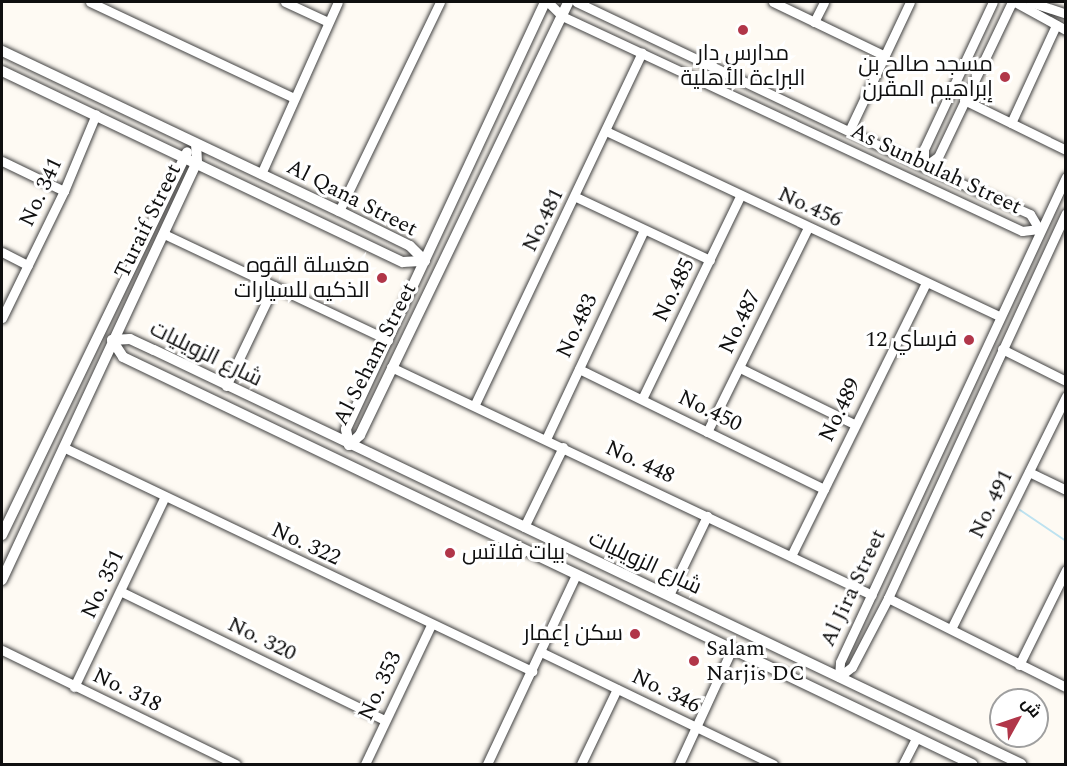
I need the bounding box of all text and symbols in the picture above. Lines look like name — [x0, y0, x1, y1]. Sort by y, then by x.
marker: مدارس دار البراءة الأهلية — [736, 23, 750, 37]
place label: مدارس دار البراءة الأهلية — [681, 40, 805, 92]
place label: مسجد صالح بن إبراهيم المقرن — [858, 51, 993, 102]
marker: مسجد صالح بن إبراهيم المقرن — [998, 70, 1012, 84]
street label: As Sunbulah Street — [846, 118, 1026, 220]
street label: No. 341 — [14, 153, 68, 231]
street label: Al Qana Street — [282, 154, 422, 242]
street label: Turaif Street — [109, 159, 187, 283]
street label: No.456 — [774, 181, 846, 233]
street label: No.481 — [516, 184, 570, 256]
place label: مغسلة القوه الذكيه للسيارات — [234, 252, 370, 304]
street label: No.485 — [647, 254, 701, 326]
marker: مغسلة القوه الذكيه للسيارات — [375, 271, 389, 285]
street label: Al Seham Street — [328, 278, 422, 430]
street label: No.487 — [713, 286, 767, 358]
street label: No.483 — [551, 290, 603, 362]
street label: شارع الزويليات — [146, 315, 266, 393]
place label: فرساي 12 — [865, 327, 957, 353]
marker: فرساي 12 — [962, 333, 976, 347]
street label: No.489 — [813, 374, 867, 446]
street label: No.450 — [674, 384, 746, 438]
street label: No. 448 — [601, 435, 679, 489]
street label: No. 491 — [963, 465, 1019, 543]
street label: No. 322 — [267, 517, 345, 571]
street label: شارع الزويليات — [584, 525, 706, 601]
street label: Al Jira Street — [814, 525, 892, 651]
place label: بيات فلاتس — [462, 540, 565, 566]
street label: No. 351 — [76, 545, 130, 623]
marker: بيات فلاتس — [443, 546, 457, 560]
street label: No. 320 — [223, 611, 301, 667]
place label: سكن إعمار — [523, 621, 623, 647]
marker: سكن إعمار — [628, 627, 642, 641]
place label: Salam Narjis DC — [706, 635, 805, 686]
street label: No. 353 — [353, 647, 407, 725]
marker: Salam Narjis DC — [687, 654, 701, 668]
street label: No. 318 — [88, 662, 166, 718]
street label: No. 346 — [627, 663, 705, 719]
north arrow — [989, 688, 1049, 748]
text: ش — [1015, 692, 1047, 723]

